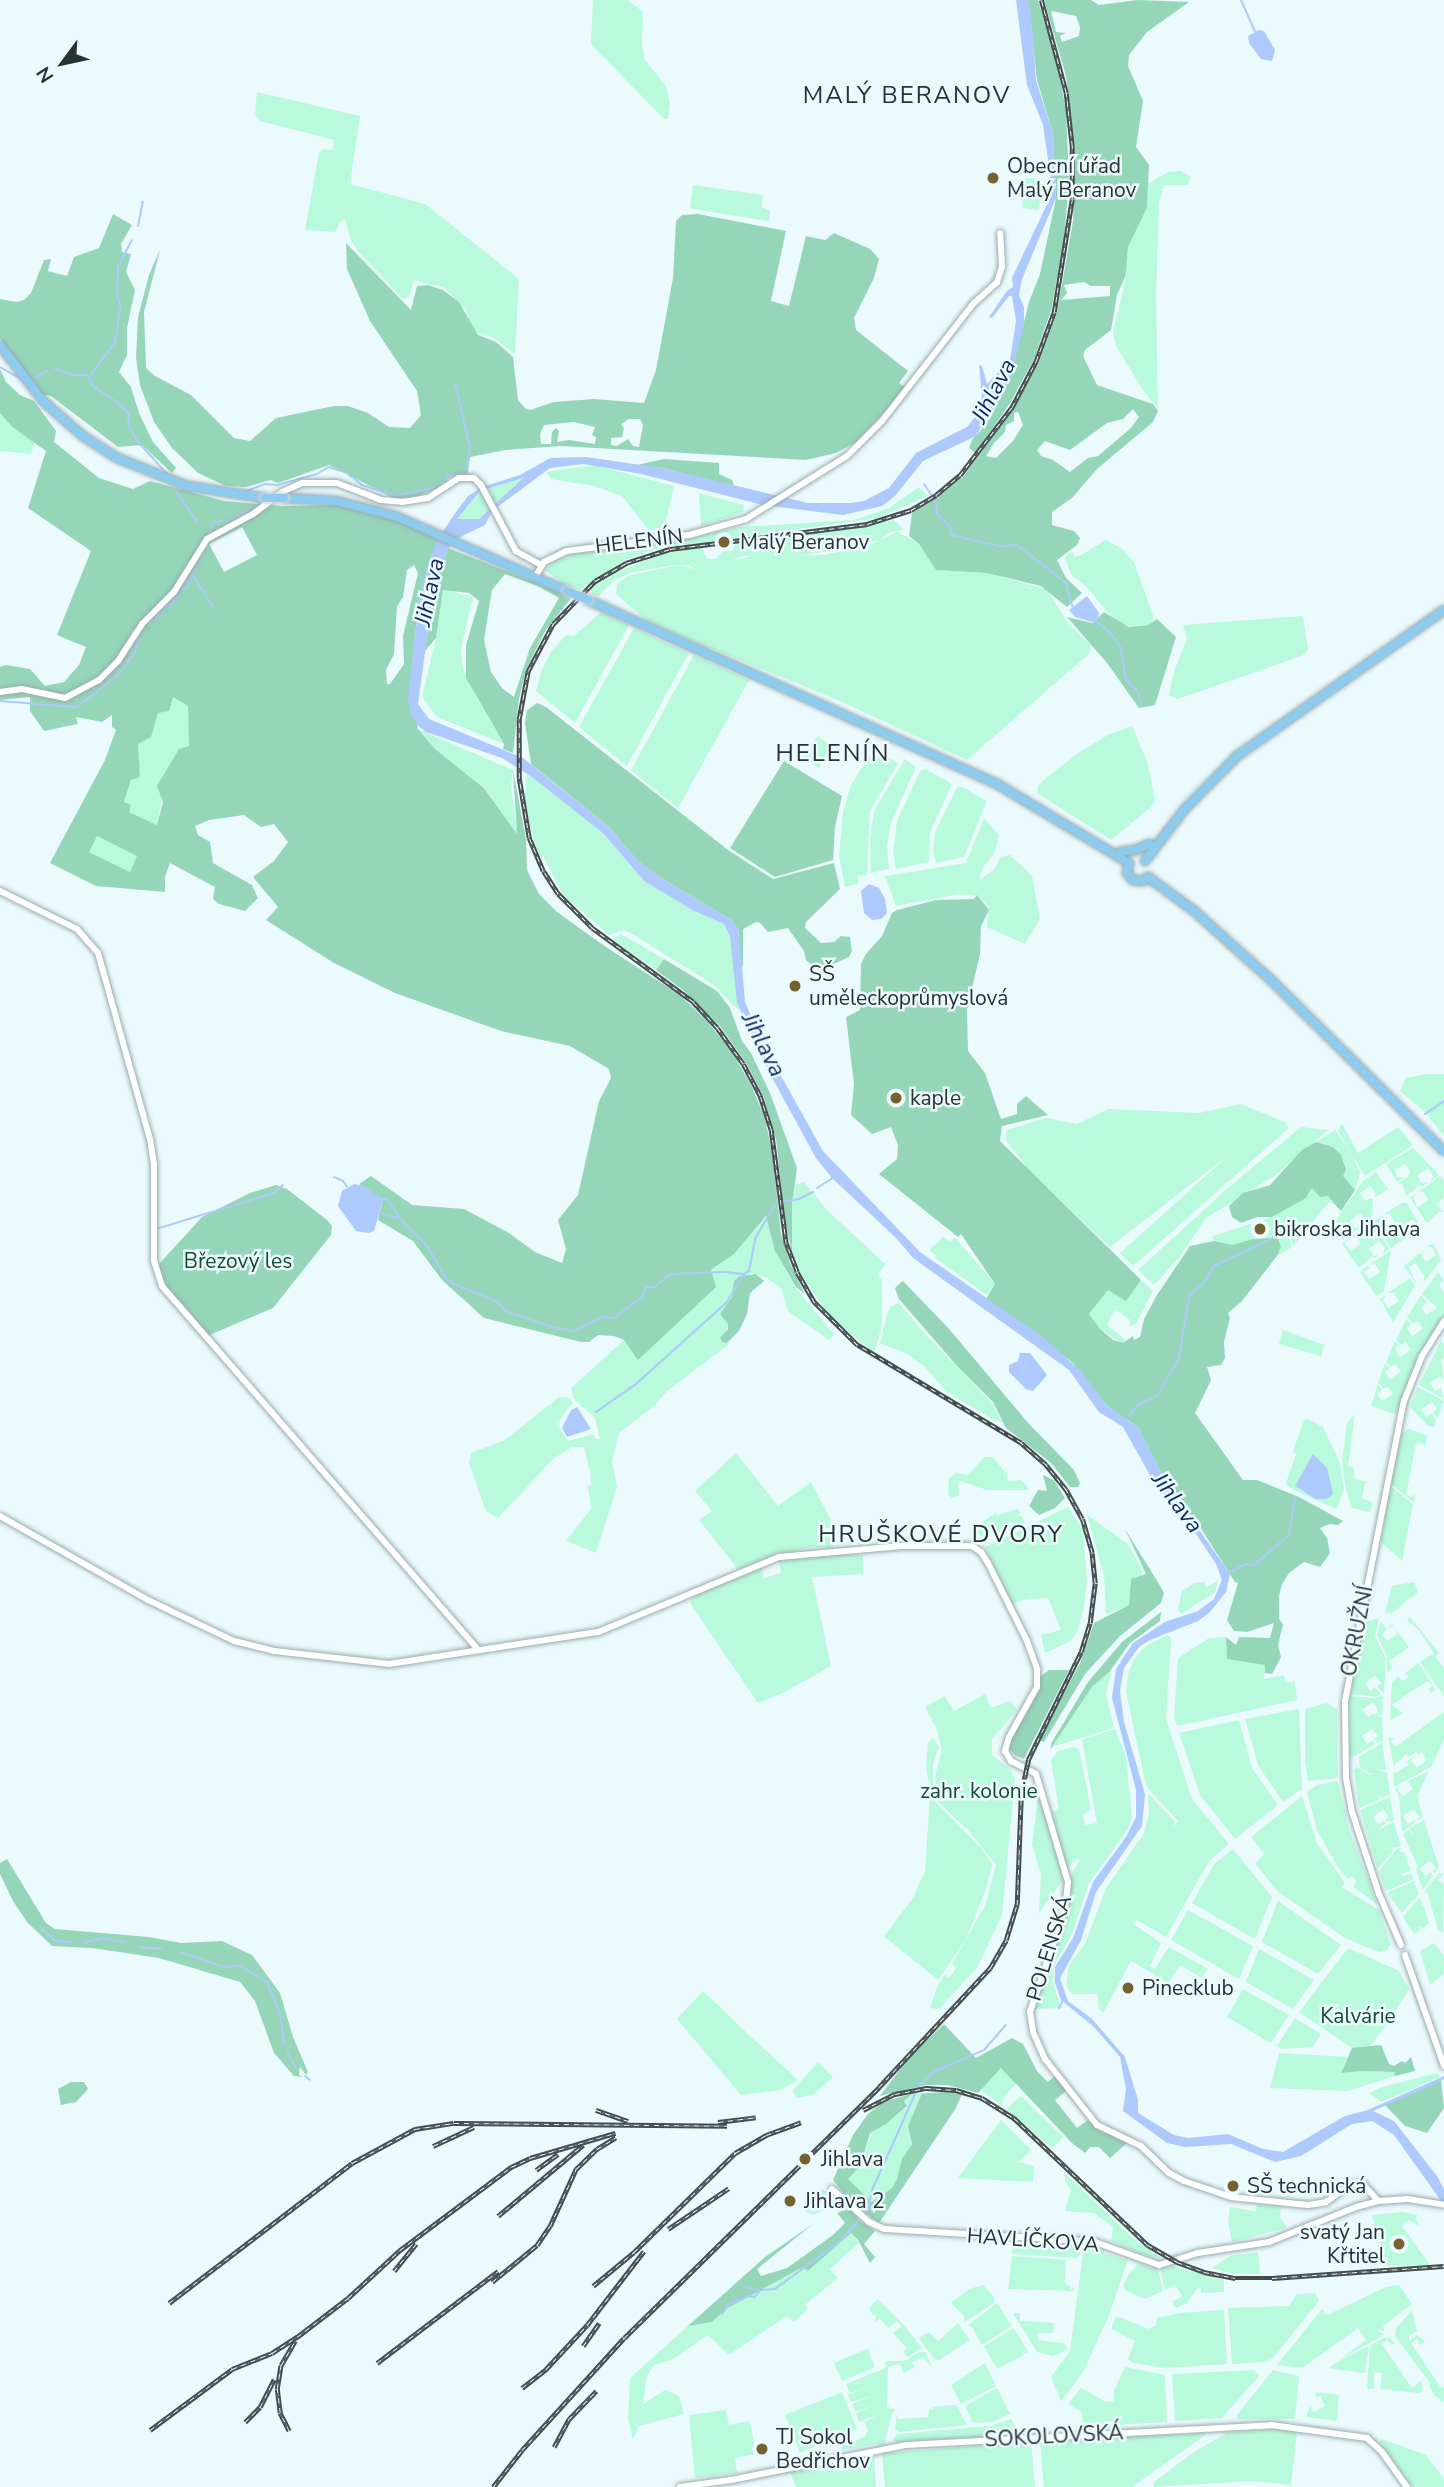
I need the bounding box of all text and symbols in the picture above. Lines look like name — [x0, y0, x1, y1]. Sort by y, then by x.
north arrow — [28, 28, 98, 98]
text: N — [31, 61, 60, 87]
district label: MALÝ BERANOV — [804, 82, 1010, 110]
place label: Obecní úřad Malý Beranov — [1007, 153, 1136, 203]
marker: Obecní úřad Malý Beranov — [985, 170, 1001, 186]
water label: Jihlava — [966, 354, 1022, 428]
street label: HELENÍN — [594, 523, 684, 559]
place label: Malý Beranov — [740, 529, 869, 555]
marker: Malý Beranov — [714, 532, 734, 552]
water label: Jihlava — [409, 556, 451, 628]
district label: HELENÍN — [776, 740, 890, 768]
place label: SŠ uměleckoprůmyslová — [809, 961, 1008, 1011]
marker: SŠ uměleckoprůmyslová — [787, 978, 803, 994]
water label: Jihlava — [735, 1008, 791, 1082]
place label: kaple — [910, 1085, 961, 1111]
marker: kaple — [888, 1090, 904, 1106]
place label: bikroska Jihlava — [1274, 1216, 1420, 1242]
marker: bikroska Jihlava — [1252, 1221, 1268, 1237]
park label: Březový les — [184, 1248, 292, 1274]
water label: Jihlava — [1146, 1467, 1208, 1539]
district label: HRUŠKOVÉ DVORY — [820, 1521, 1062, 1549]
street label: OKRUŽNÍ — [1336, 1584, 1378, 1678]
park label: zahr. kolonie — [920, 1778, 1038, 1804]
street label: POLENSKÁ — [1021, 1892, 1077, 2004]
place label: Pinecklub — [1142, 1975, 1234, 2001]
marker: Pinecklub — [1120, 1980, 1136, 1996]
park label: Kalvárie — [1320, 2003, 1396, 2029]
place label: Jihlava — [821, 2146, 884, 2172]
marker: Jihlava — [795, 2149, 815, 2169]
place label: SŠ technická — [1247, 2173, 1366, 2199]
marker: SŠ technická — [1225, 2178, 1241, 2194]
place label: Jihlava 2 — [804, 2188, 885, 2214]
marker: Jihlava 2 — [782, 2193, 798, 2209]
place label: svatý Jan Křtitel — [1300, 2219, 1385, 2269]
street label: HAVLÍČKOVA — [966, 2223, 1100, 2257]
marker: svatý Jan Křtitel — [1391, 2236, 1407, 2252]
street label: SOKOLOVSKÁ — [984, 2420, 1124, 2452]
place label: TJ Sokol Bedřichov — [776, 2424, 870, 2474]
marker: TJ Sokol Bedřichov — [754, 2441, 770, 2457]

